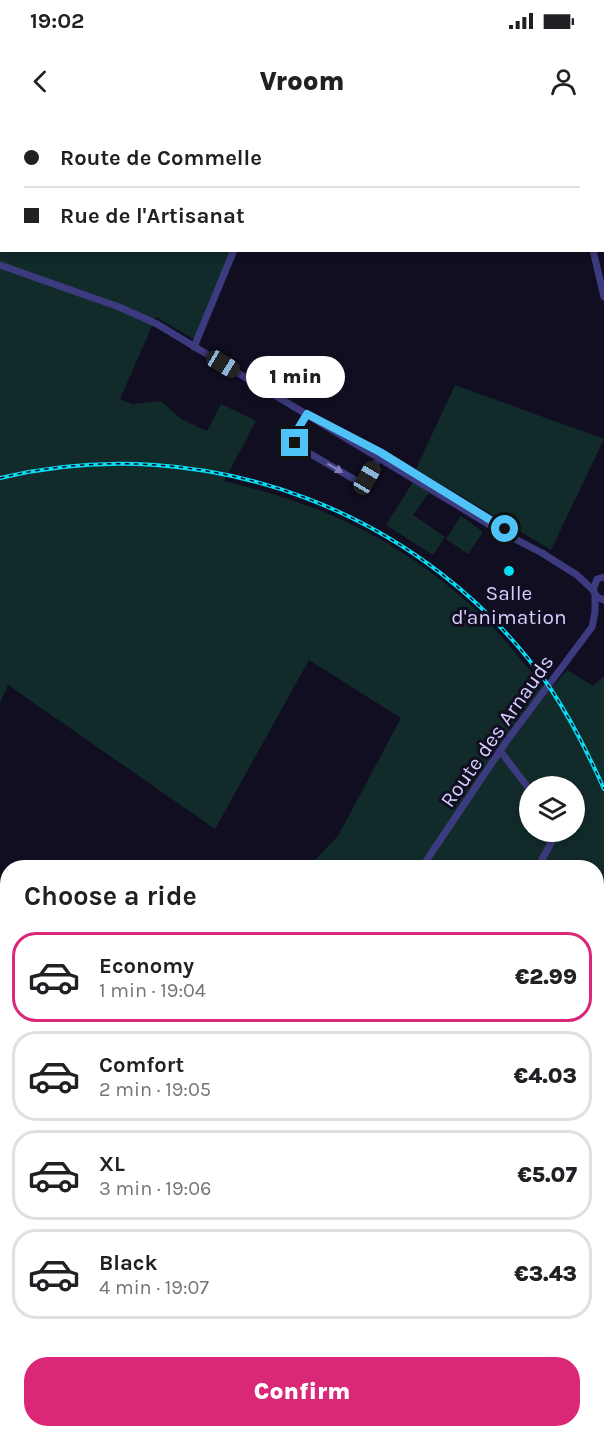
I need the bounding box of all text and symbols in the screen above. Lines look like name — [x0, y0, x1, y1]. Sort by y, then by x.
text: 19:02 — [30, 8, 84, 34]
icon: back — [24, 65, 57, 98]
text: Vroom — [259, 65, 345, 97]
icon: person — [547, 65, 580, 98]
text: Route de Commelle — [60, 145, 262, 171]
text: Rue de l'Artisanat — [60, 203, 245, 229]
car — [203, 347, 243, 381]
callout: 1 min — [246, 356, 344, 398]
text: 1 min — [269, 365, 322, 388]
route end — [281, 429, 308, 456]
car — [350, 458, 384, 498]
one-way arrow — [327, 462, 343, 473]
route start — [491, 515, 518, 542]
marker: Salle d'animation — [502, 564, 516, 578]
place label: Salle d'animation — [451, 581, 567, 629]
street label: Route des Arnauds — [436, 650, 558, 812]
map controls — [519, 776, 585, 842]
button: layers — [519, 776, 585, 842]
text: Choose a ride — [24, 880, 197, 912]
icon: car — [27, 950, 81, 1004]
text: Economy — [99, 953, 194, 979]
text: €2.99 — [515, 964, 577, 990]
text: 1 min · 19:04 — [99, 979, 206, 1002]
icon: car — [27, 1049, 81, 1103]
text: Comfort — [99, 1052, 184, 1078]
text: €4.03 — [514, 1063, 577, 1089]
text: 2 min · 19:05 — [99, 1078, 211, 1101]
icon: car — [27, 1148, 81, 1202]
text: XL — [99, 1151, 125, 1177]
text: €5.07 — [517, 1162, 577, 1188]
text: 3 min · 19:06 — [99, 1177, 212, 1200]
icon: car — [27, 1247, 81, 1301]
text: Black — [99, 1250, 158, 1276]
text: €3.43 — [514, 1261, 577, 1287]
text: 4 min · 19:07 — [99, 1276, 209, 1299]
button: Confirm — [24, 1357, 580, 1426]

